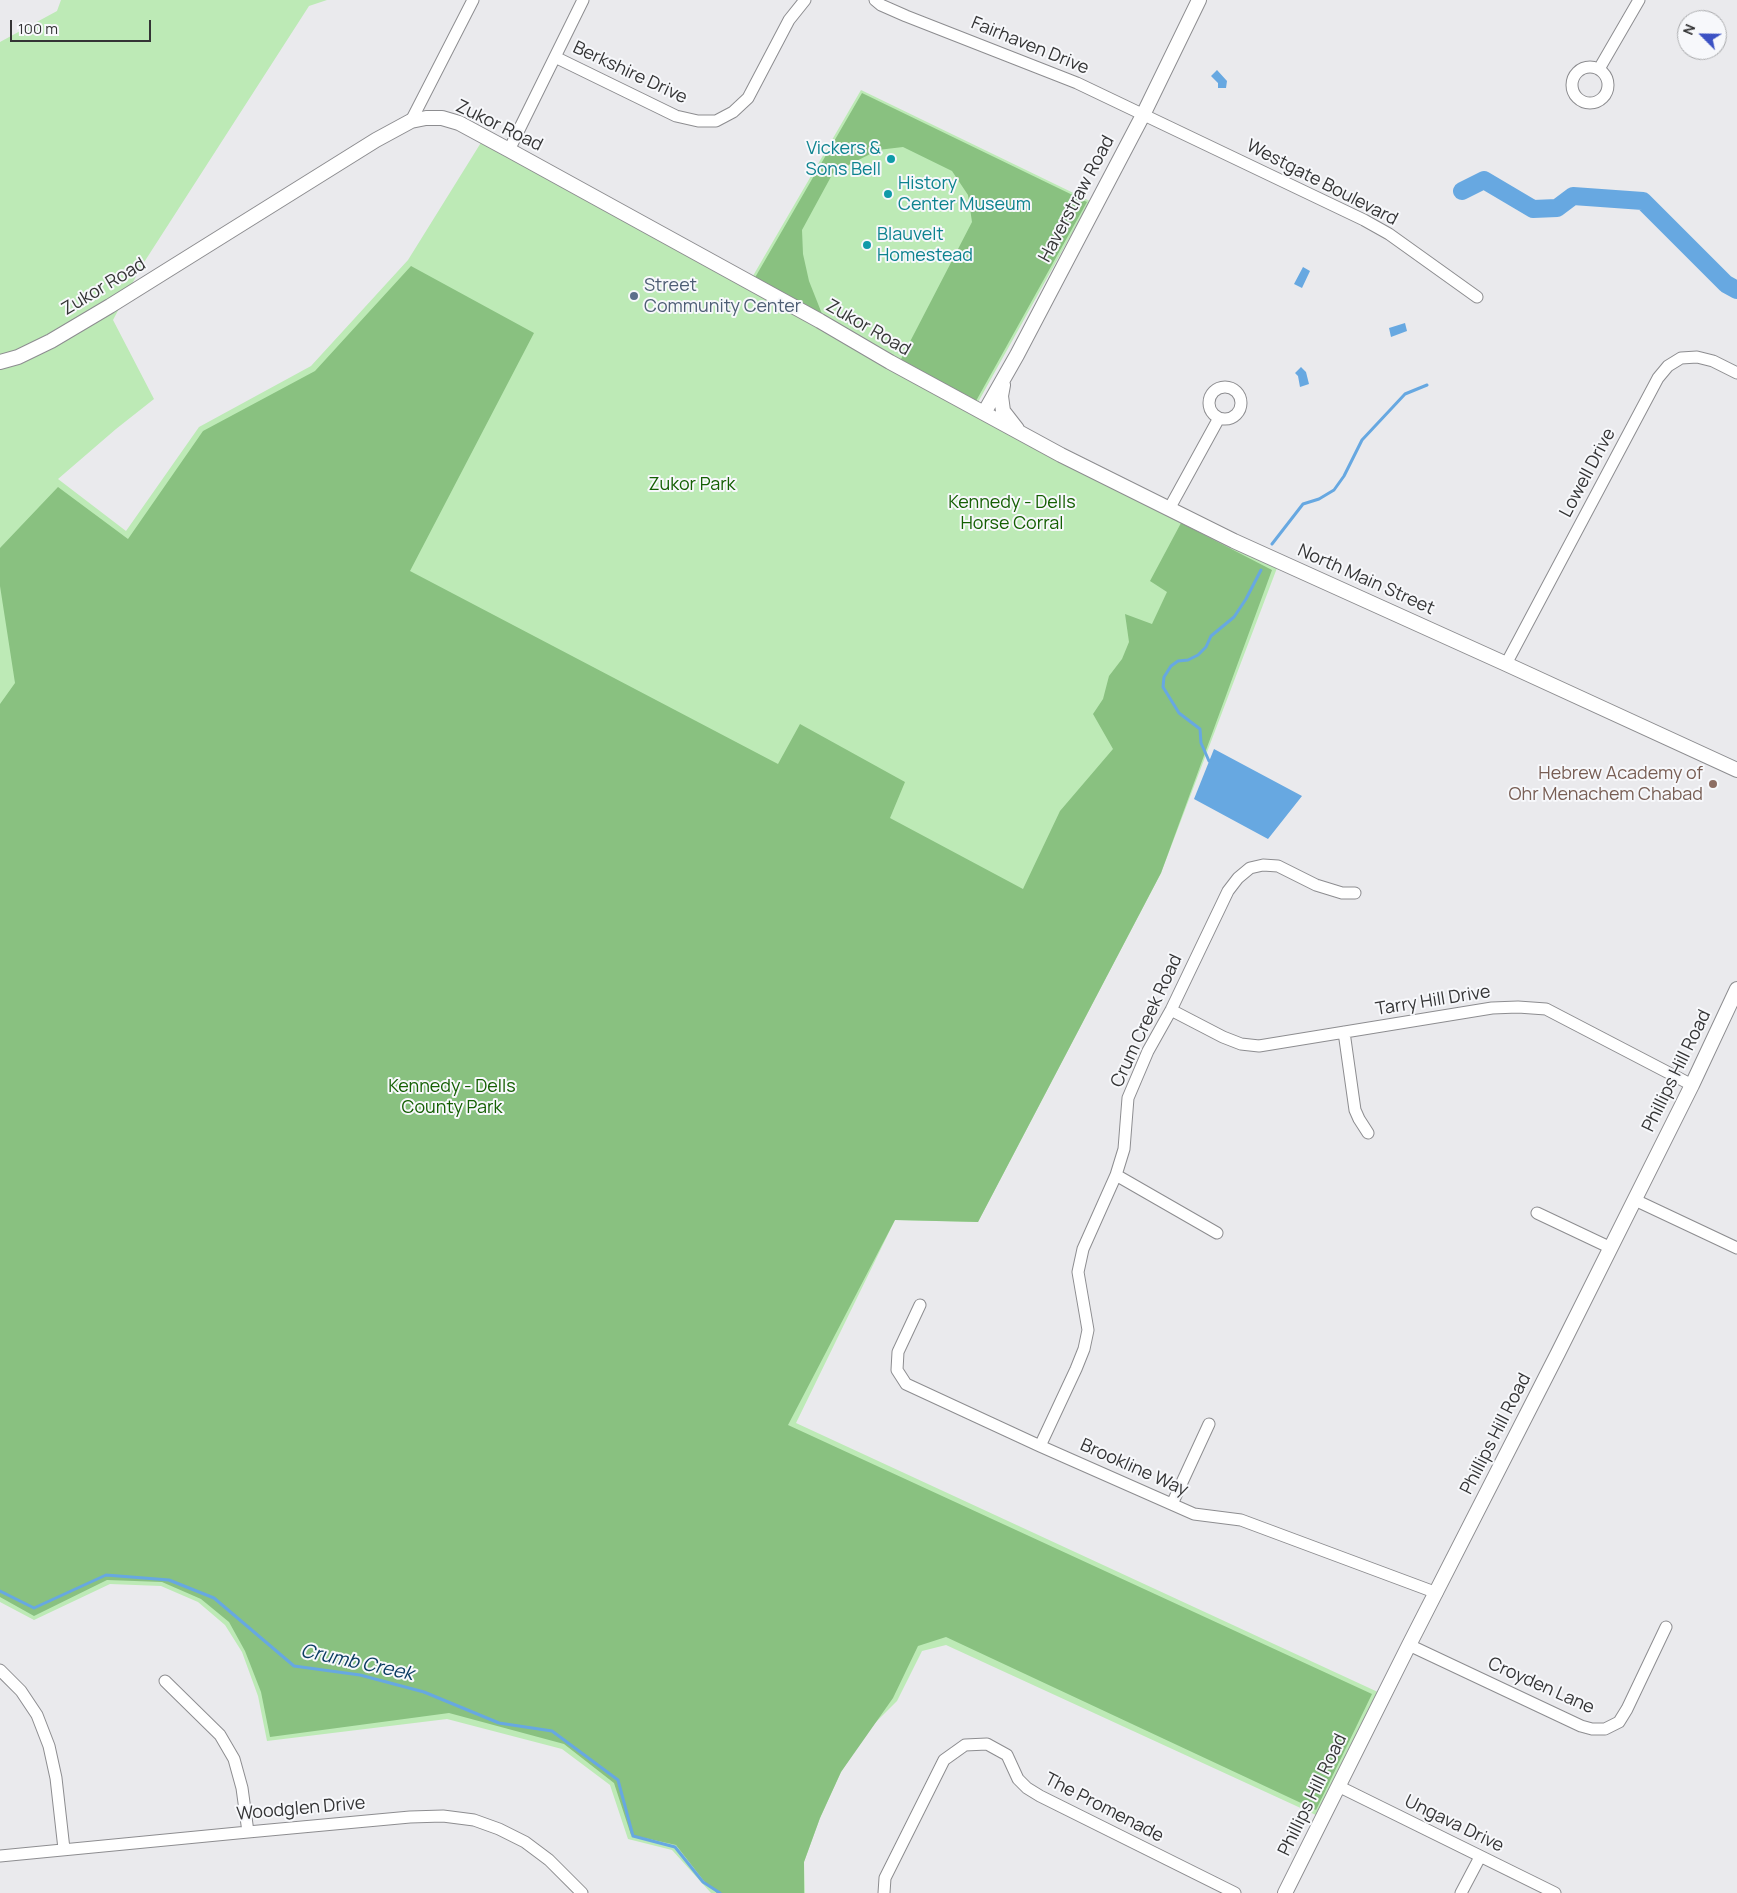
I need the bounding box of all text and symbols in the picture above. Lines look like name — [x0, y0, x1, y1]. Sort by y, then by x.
scale bar — [12, 10, 154, 42]
north arrow — [1677, 10, 1727, 60]
street label: Fairhaven Drive — [968, 13, 1092, 79]
text: 100 m — [18, 18, 58, 39]
text: N — [1678, 21, 1699, 38]
street label: Berkshire Drive — [569, 37, 691, 109]
street label: Zukor Road — [452, 96, 546, 156]
street label: Haverstraw Road — [1035, 132, 1119, 266]
street label: Westgate Boulevard — [1243, 135, 1401, 231]
place label: Vickers & Sons Bell — [806, 138, 881, 180]
marker: Vickers & Sons Bell — [885, 153, 897, 165]
place label: History Center Museum — [898, 173, 1031, 215]
marker: History Center Museum — [882, 188, 894, 200]
place label: Blauvelt Homestead — [877, 224, 973, 266]
marker: Blauvelt Homestead — [861, 239, 873, 251]
street label: Zukor Road — [58, 254, 150, 320]
place label: Street Community Center — [644, 275, 801, 318]
marker: Street Community Center — [628, 290, 640, 302]
street label: Zukor Road — [822, 295, 914, 361]
street label: Lowell Drive — [1556, 425, 1620, 521]
park label: Zukor Park — [648, 474, 736, 496]
park label: Kennedy - Dells Horse Corral — [948, 492, 1076, 534]
street label: North Main Street — [1294, 540, 1438, 620]
place label: Hebrew Academy of Ohr Menachem Chabad — [1508, 763, 1703, 806]
marker: Hebrew Academy of Ohr Menachem Chabad — [1707, 778, 1719, 790]
street label: Crum Creek Road — [1107, 951, 1187, 1091]
street label: Tarry Hill Drive — [1374, 981, 1492, 1021]
street label: Phillips Hill Road — [1638, 1006, 1716, 1136]
park label: Kennedy - Dells County Park — [388, 1076, 516, 1118]
street label: Phillips Hill Road — [1456, 1370, 1536, 1498]
street label: Brookline Way — [1077, 1435, 1191, 1501]
water label: Crumb Creek — [298, 1640, 416, 1686]
street label: Croyden Lane — [1484, 1653, 1598, 1719]
street label: Phillips Hill Road — [1274, 1730, 1352, 1860]
street label: The Promenade — [1041, 1769, 1167, 1847]
street label: Ungava Drive — [1401, 1791, 1507, 1857]
street label: Woodglen Drive — [236, 1793, 366, 1825]

